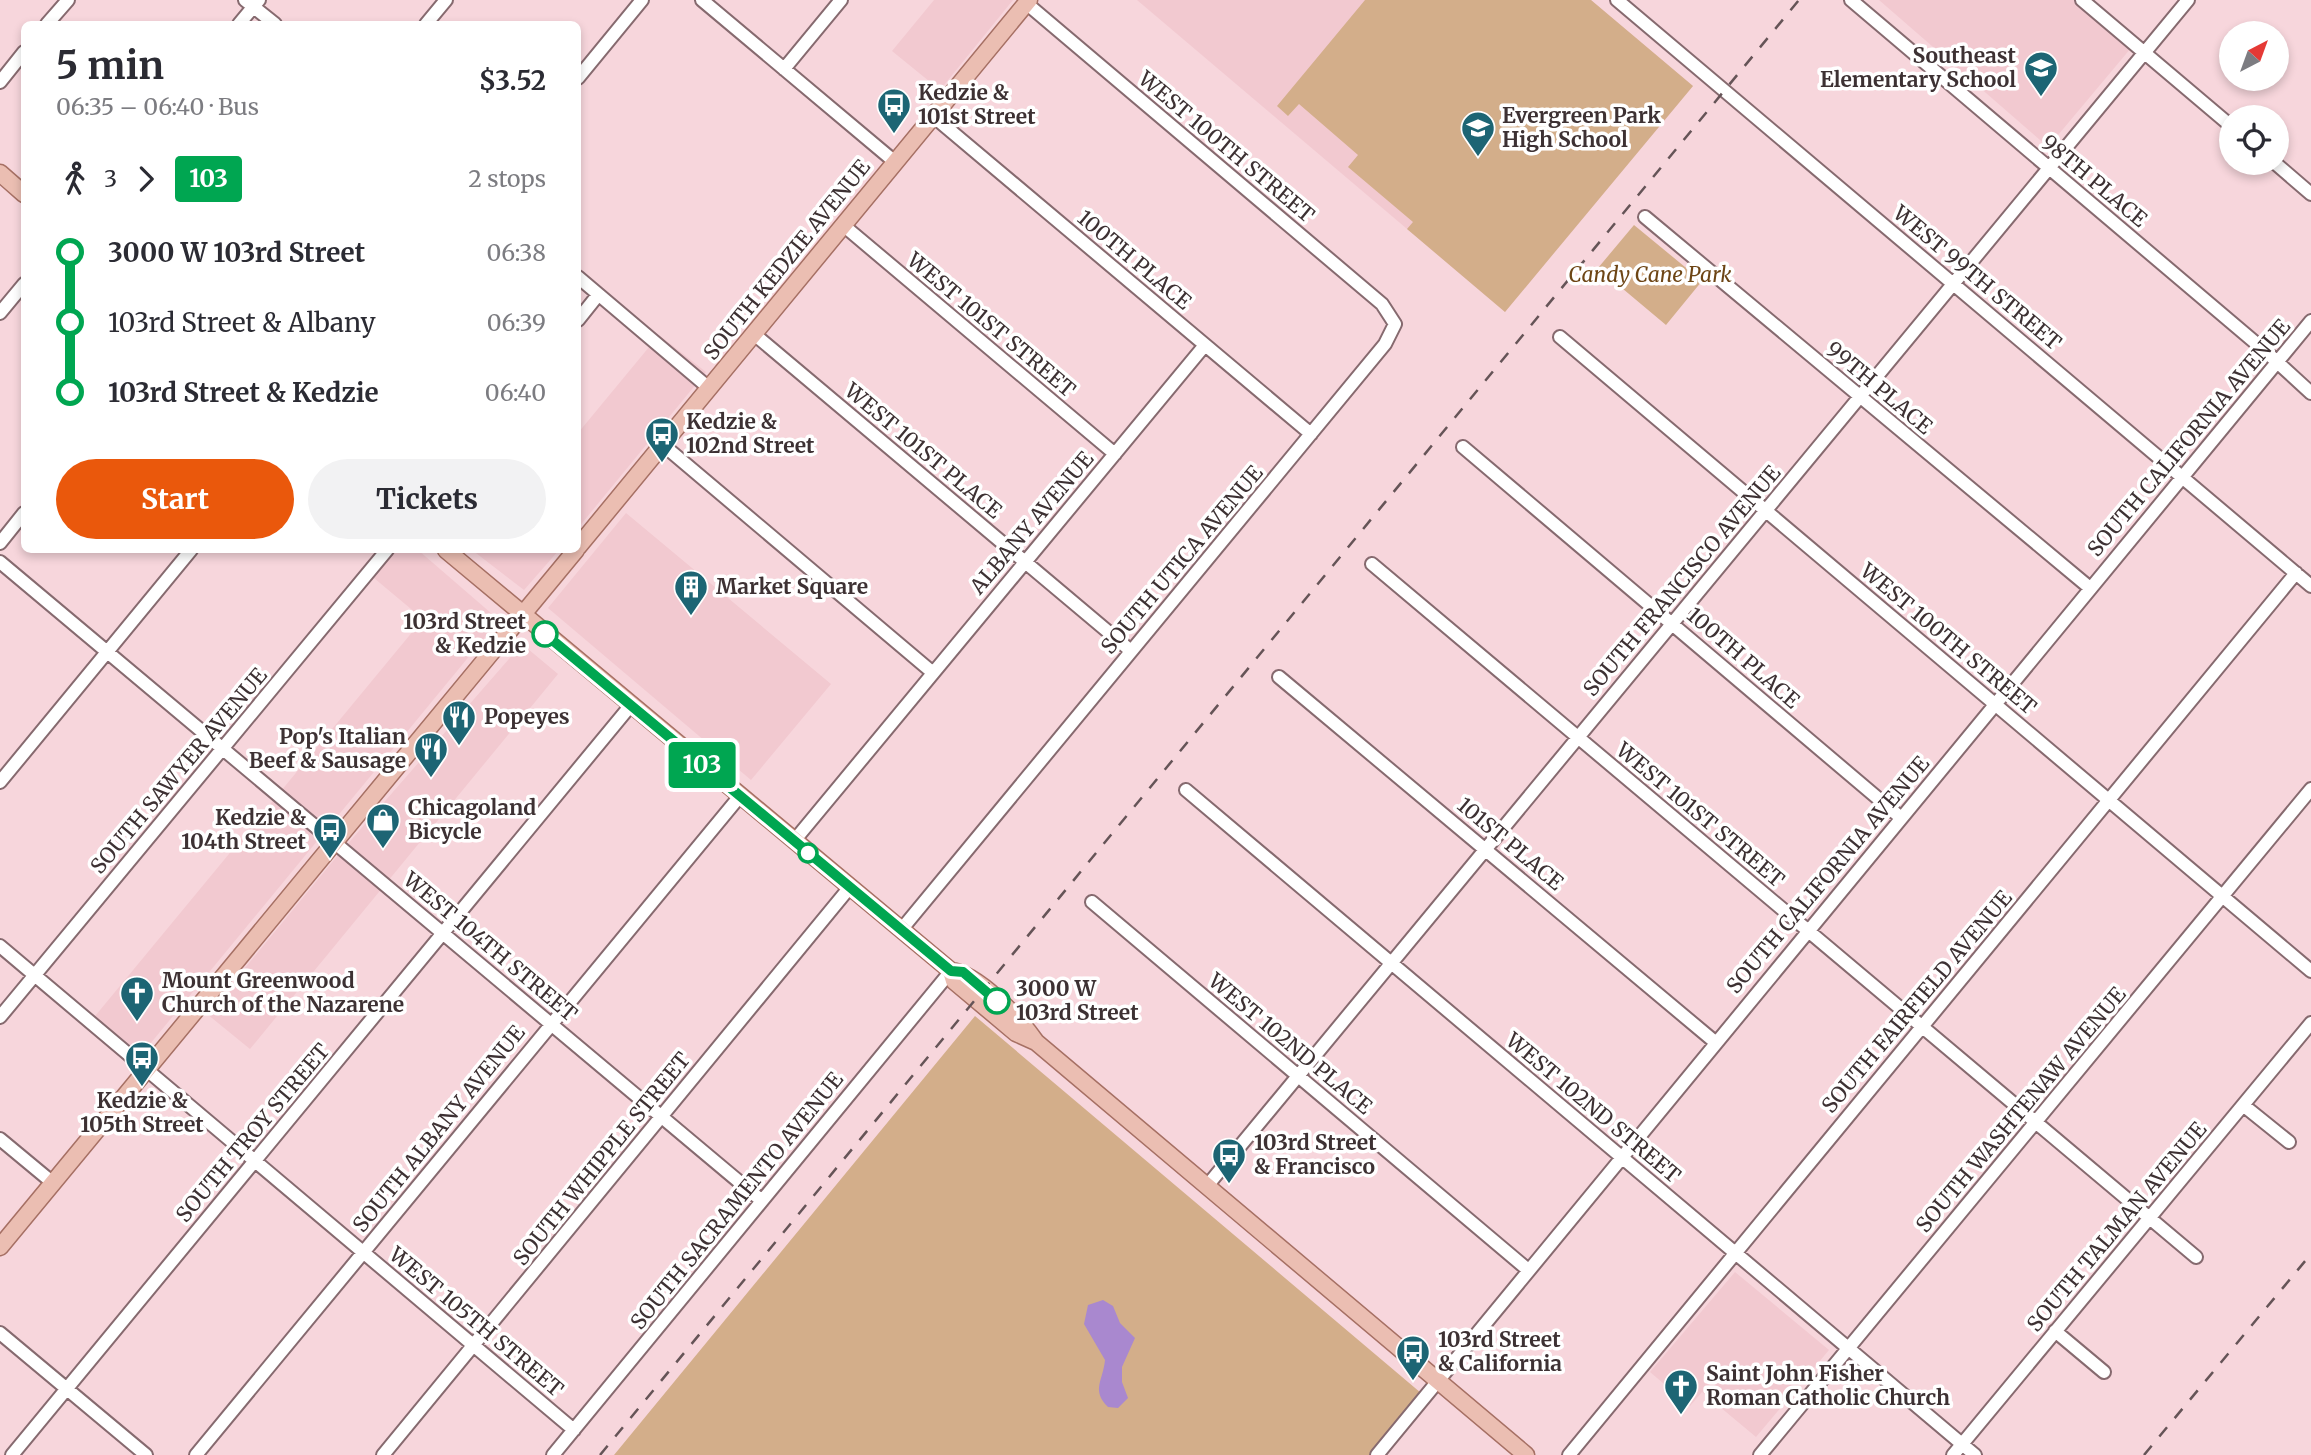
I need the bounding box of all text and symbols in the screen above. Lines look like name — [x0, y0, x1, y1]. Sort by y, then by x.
north arrow — [2219, 21, 2289, 91]
map controls — [2219, 21, 2289, 175]
text: 5 min — [56, 42, 164, 89]
place label: Southeast Elementary School — [1820, 42, 2017, 93]
school or university icon: Southeast Elementary School — [2022, 49, 2060, 98]
text: $3.52 — [479, 64, 546, 97]
street label: WEST 100TH STREET — [1132, 64, 1320, 228]
place label: Kedzie & 101st Street — [918, 79, 1036, 130]
bus stop icon: Kedzie & 101st Street — [875, 86, 913, 135]
text: 06:35 – 06:40 · Bus — [56, 92, 259, 121]
place label: Evergreen Park High School — [1502, 102, 1661, 153]
button: locate — [2219, 105, 2289, 175]
school or university icon: Evergreen Park High School — [1459, 109, 1497, 158]
street label: 98TH PLACE — [2036, 129, 2153, 233]
street label: SOUTH KEDZIE AVENUE — [697, 153, 876, 365]
icon: walk — [56, 160, 94, 198]
icon: forward — [127, 160, 165, 198]
text: 103 — [189, 163, 228, 194]
text: 3 — [104, 164, 117, 193]
text: 2 stops — [468, 164, 546, 193]
street label: WEST 99TH STREET — [1887, 199, 2067, 356]
street label: 100TH PLACE — [1072, 204, 1197, 316]
text: 3000 W 103rd Street — [108, 236, 365, 269]
text: 06:38 — [487, 238, 546, 267]
street label: WEST 101ST STREET — [901, 246, 1081, 403]
park label: Candy Cane Park — [1568, 261, 1732, 288]
text: 103rd Street & Albany — [108, 306, 376, 339]
text: 06:39 — [487, 308, 546, 337]
street label: SOUTH CALIFORNIA AVENUE — [2081, 313, 2296, 562]
street label: 99TH PLACE — [1821, 335, 1938, 440]
text: 103rd Street & Kedzie — [108, 376, 379, 409]
street label: WEST 101ST PLACE — [838, 376, 1008, 525]
text: 06:40 — [485, 378, 546, 407]
place label: Kedzie & 102nd Street — [686, 408, 815, 459]
bus stop icon: Kedzie & 102nd Street — [643, 415, 681, 464]
street label: ALBANY AVENUE — [963, 445, 1100, 600]
button: Start — [56, 459, 294, 539]
button: Tickets — [308, 459, 546, 539]
street label: SOUTH UTICA AVENUE — [1095, 459, 1269, 659]
street label: SOUTH FRANCISCO AVENUE — [1577, 459, 1787, 702]
street label: WEST 100TH STREET — [1854, 556, 2042, 720]
building icon: Market Square — [672, 568, 710, 617]
place label: Market Square — [716, 573, 868, 600]
street label: 100TH PLACE — [1681, 601, 1806, 714]
place label: 103rd Street & Kedzie — [403, 608, 527, 659]
marker: 103rd Street & Kedzie — [532, 621, 558, 647]
street label: SOUTH SAWYER AVENUE — [85, 662, 273, 879]
restaurant icon: Popeyes — [440, 698, 478, 747]
place label: Popeyes — [484, 703, 570, 730]
place label: Pop's Italian Beef & Sausage — [249, 723, 406, 774]
restaurant icon: Pop's Italian Beef & Sausage — [412, 730, 450, 779]
street label: WEST 101ST STREET — [1610, 736, 1790, 893]
line badge: 103 — [662, 742, 742, 788]
text: 103 — [683, 749, 721, 780]
street label: SOUTH CALIFORNIA AVENUE — [1720, 750, 1935, 999]
street label: 101ST PLACE — [1452, 791, 1569, 896]
place label: Chicagoland Bicycle — [408, 794, 536, 845]
shop icon: Chicagoland Bicycle — [364, 801, 402, 850]
place label: Kedzie & 104th Street — [181, 804, 307, 855]
bus stop icon: Kedzie & 104th Street — [311, 811, 349, 860]
unlabelled marker — [798, 843, 818, 863]
street label: WEST 104TH STREET — [397, 865, 583, 1028]
street label: SOUTH FAIRFIELD AVENUE — [1816, 884, 2018, 1118]
place label: Mount Greenwood Church of the Nazarene — [162, 967, 404, 1018]
street label: WEST 102ND PLACE — [1202, 967, 1378, 1120]
church icon: Mount Greenwood Church of the Nazarene — [118, 974, 156, 1023]
place label: 3000 W 103rd Street — [1016, 975, 1139, 1026]
street label: SOUTH WASHTENAW AVENUE — [1910, 981, 2132, 1238]
marker: 3000 W 103rd Street — [984, 988, 1010, 1014]
street label: SOUTH ALBANY AVENUE — [347, 1019, 531, 1238]
street label: WEST 102ND STREET — [1500, 1026, 1687, 1189]
street label: SOUTH TROY STREET — [170, 1037, 336, 1228]
bus stop icon: Kedzie & 105th Street — [123, 1039, 161, 1088]
street label: SOUTH WHIPPLE STREET — [507, 1046, 696, 1271]
street label: SOUTH SACRAMENTO AVENUE — [624, 1066, 849, 1335]
place label: Kedzie & 105th Street — [80, 1087, 204, 1138]
street label: SOUTH TALMAN AVENUE — [2021, 1116, 2213, 1337]
place label: 103rd Street & Francisco — [1254, 1129, 1377, 1180]
bus stop icon: 103rd Street & Francisco — [1210, 1136, 1248, 1185]
street label: WEST 105TH STREET — [383, 1240, 569, 1403]
place label: 103rd Street & California — [1438, 1326, 1562, 1377]
bus stop icon: 103rd Street & California — [1394, 1333, 1432, 1382]
place label: Saint John Fisher Roman Catholic Church — [1706, 1360, 1950, 1411]
church icon: Saint John Fisher Roman Catholic Church — [1662, 1367, 1700, 1416]

